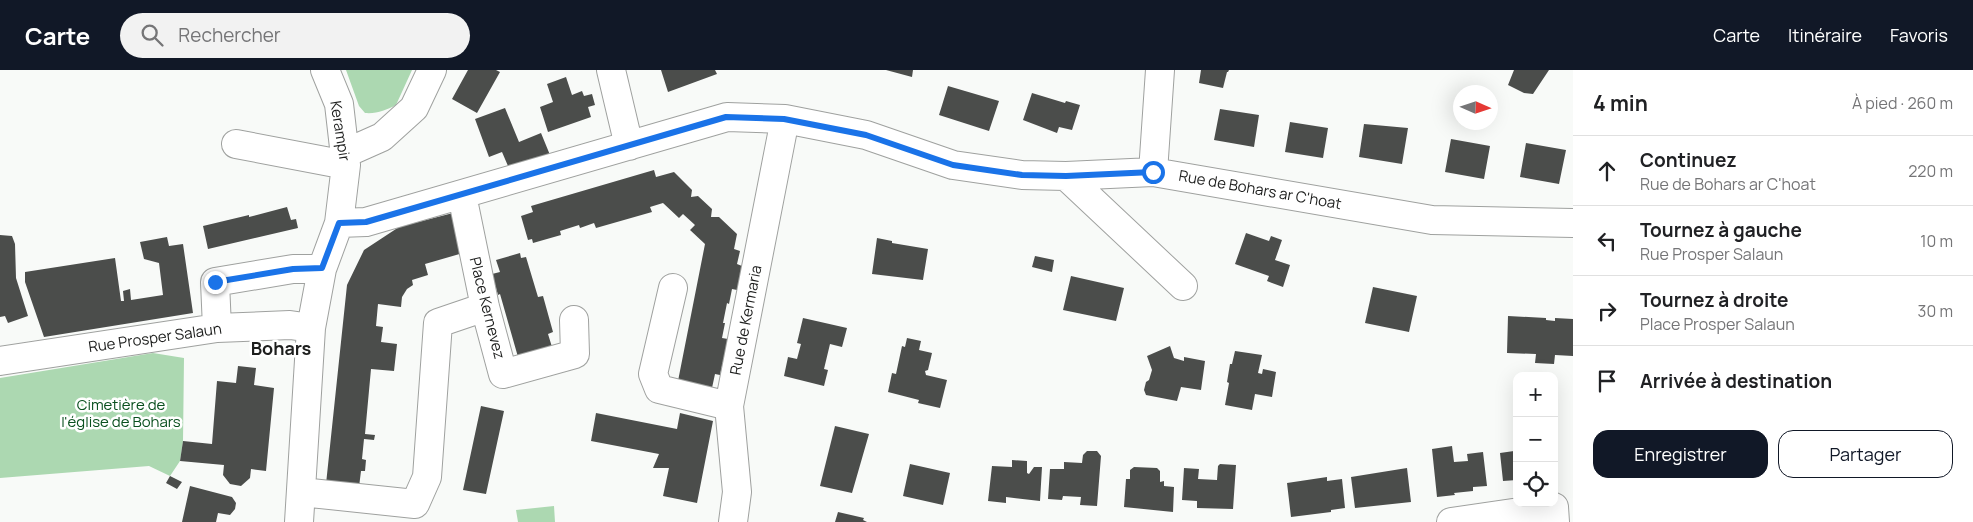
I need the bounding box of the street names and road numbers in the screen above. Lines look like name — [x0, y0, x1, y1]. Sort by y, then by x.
street label: Kerampir — [325, 99, 356, 163]
street label: Rue de Bohars ar C'hoat — [1177, 165, 1343, 214]
street label: Place Kernevez — [465, 255, 510, 361]
street label: Rue de Kermaria — [725, 263, 766, 377]
street label: Rue Prosper Salaun — [87, 318, 223, 357]

